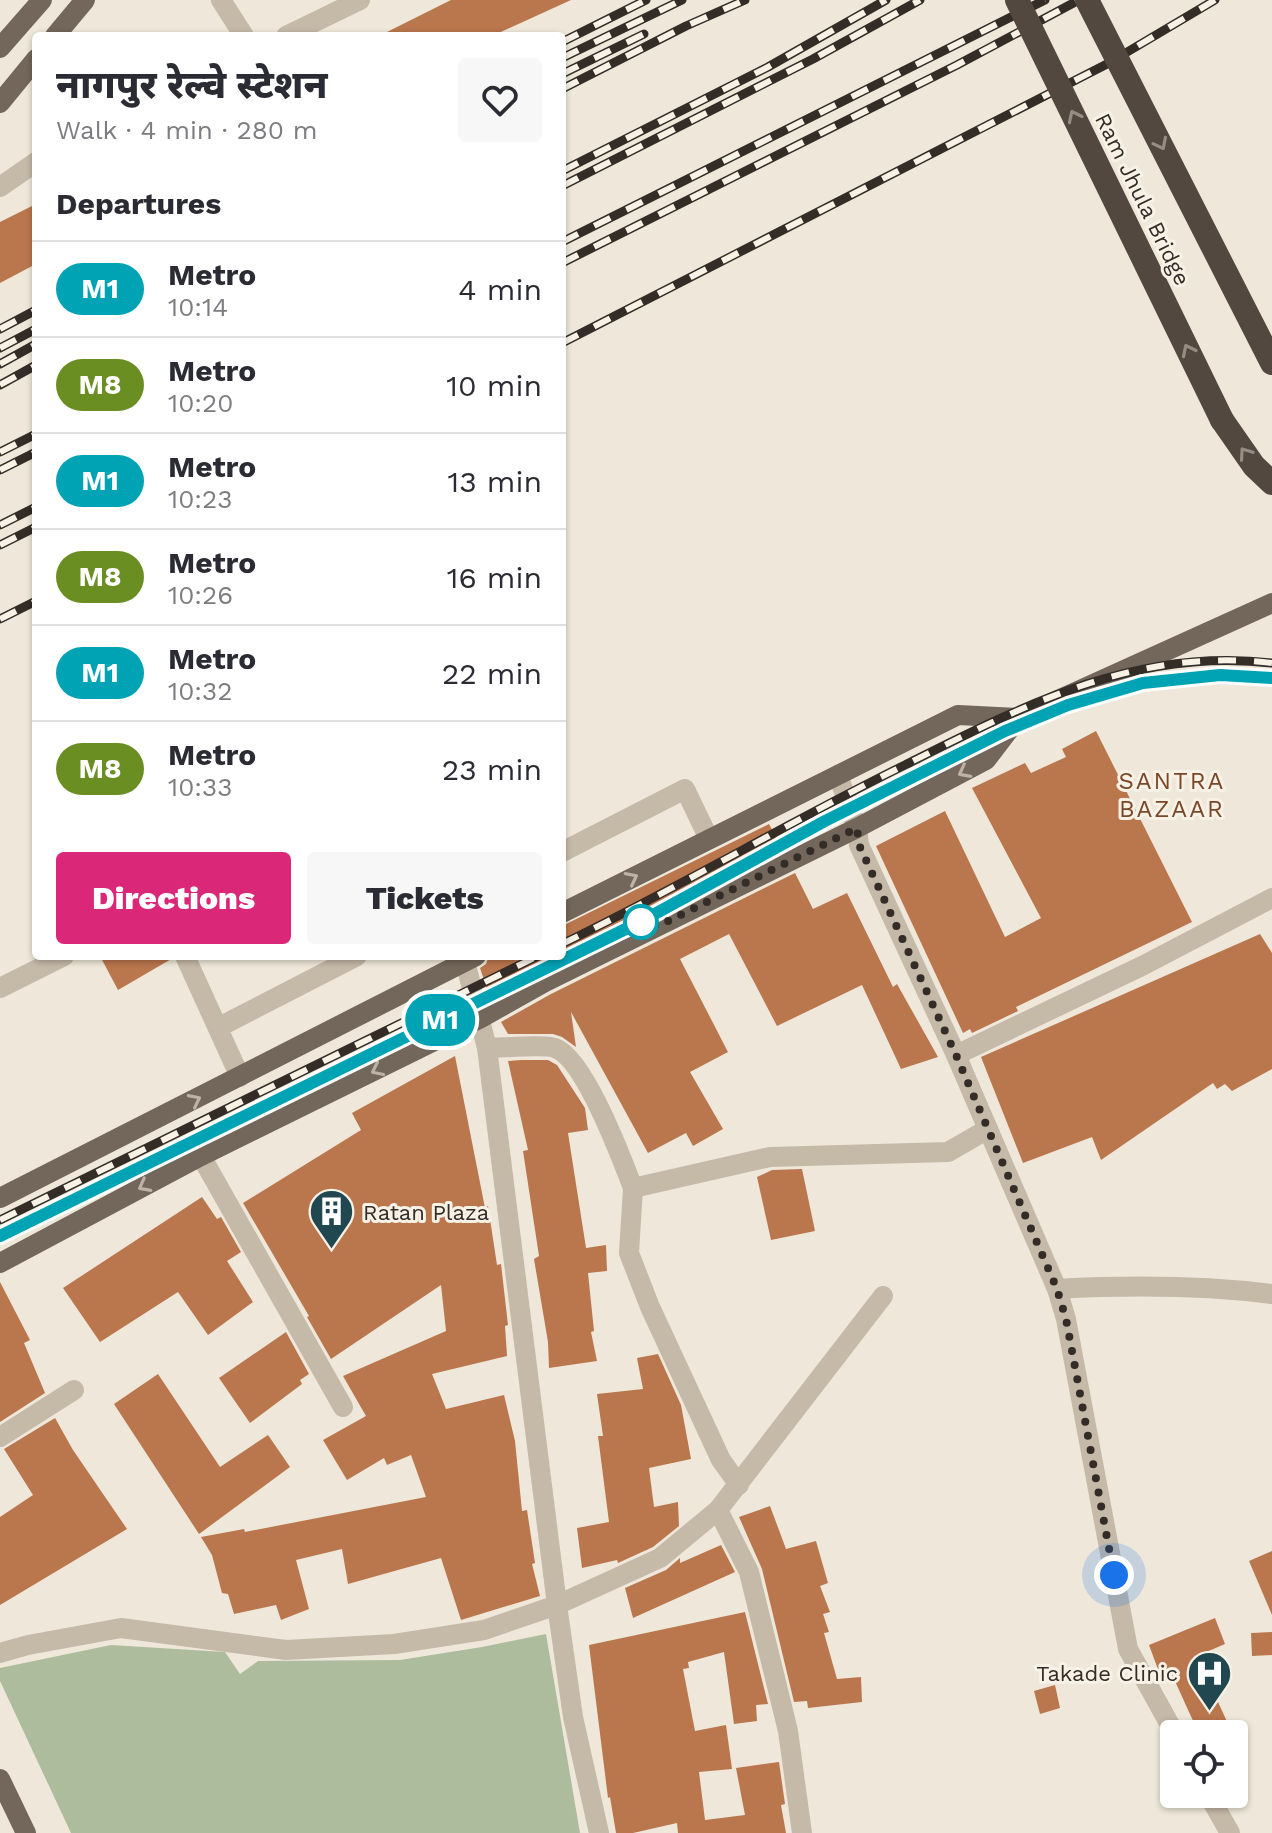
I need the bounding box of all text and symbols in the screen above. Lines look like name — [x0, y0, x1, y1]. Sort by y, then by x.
button: heart — [458, 58, 542, 142]
text: नागपुर रेल्वे स्टेशन — [56, 63, 327, 107]
street label: Ram Jhula Bridge — [1090, 109, 1195, 289]
one-way arrow — [1068, 110, 1084, 125]
text: Walk · 4 min · 280 m — [56, 115, 318, 145]
one-way arrow — [1151, 136, 1166, 151]
text: Departures — [56, 186, 221, 221]
text: Metro — [168, 257, 256, 292]
text: M1 — [81, 272, 119, 305]
text: 4 min — [458, 272, 542, 307]
text: 10:14 — [168, 292, 228, 322]
one-way arrow — [1182, 344, 1197, 359]
text: Metro — [168, 353, 256, 388]
text: M8 — [78, 368, 122, 401]
text: 10 min — [446, 368, 542, 403]
text: 10:20 — [168, 388, 233, 418]
one-way arrow — [1240, 448, 1255, 462]
text: Metro — [168, 449, 256, 484]
text: M1 — [81, 464, 119, 497]
text: 13 min — [447, 464, 542, 499]
text: 10:23 — [168, 484, 232, 514]
text: Metro — [168, 545, 256, 580]
text: M8 — [78, 560, 122, 593]
text: 16 min — [447, 560, 542, 595]
text: 10:26 — [168, 580, 233, 610]
text: Metro — [168, 641, 256, 676]
text: M1 — [81, 656, 119, 689]
text: 22 min — [442, 656, 542, 691]
text: 10:32 — [168, 676, 232, 706]
text: Metro — [168, 737, 256, 772]
text: M8 — [78, 752, 122, 785]
text: 23 min — [442, 752, 542, 787]
one-way arrow — [957, 762, 972, 777]
district label: SANTRA BAZAAR — [1119, 767, 1225, 823]
text: 10:33 — [168, 772, 232, 802]
button: Directions — [56, 852, 291, 944]
button: Tickets — [307, 852, 542, 944]
one-way arrow — [623, 872, 638, 888]
unlabelled marker — [624, 905, 658, 939]
line badge: M1 — [404, 994, 476, 1046]
text: M1 — [421, 1003, 459, 1036]
one-way arrow — [370, 1060, 385, 1076]
one-way arrow — [186, 1094, 201, 1110]
one-way arrow — [138, 1177, 153, 1192]
building icon: Ratan Plaza — [308, 1188, 356, 1251]
place label: Ratan Plaza — [363, 1200, 489, 1225]
your location — [1094, 1555, 1134, 1595]
hospital icon: Takade Clinic — [1185, 1649, 1233, 1712]
place label: Takade Clinic — [1036, 1661, 1178, 1686]
map controls — [1160, 1720, 1248, 1808]
button: locate — [1160, 1720, 1248, 1808]

